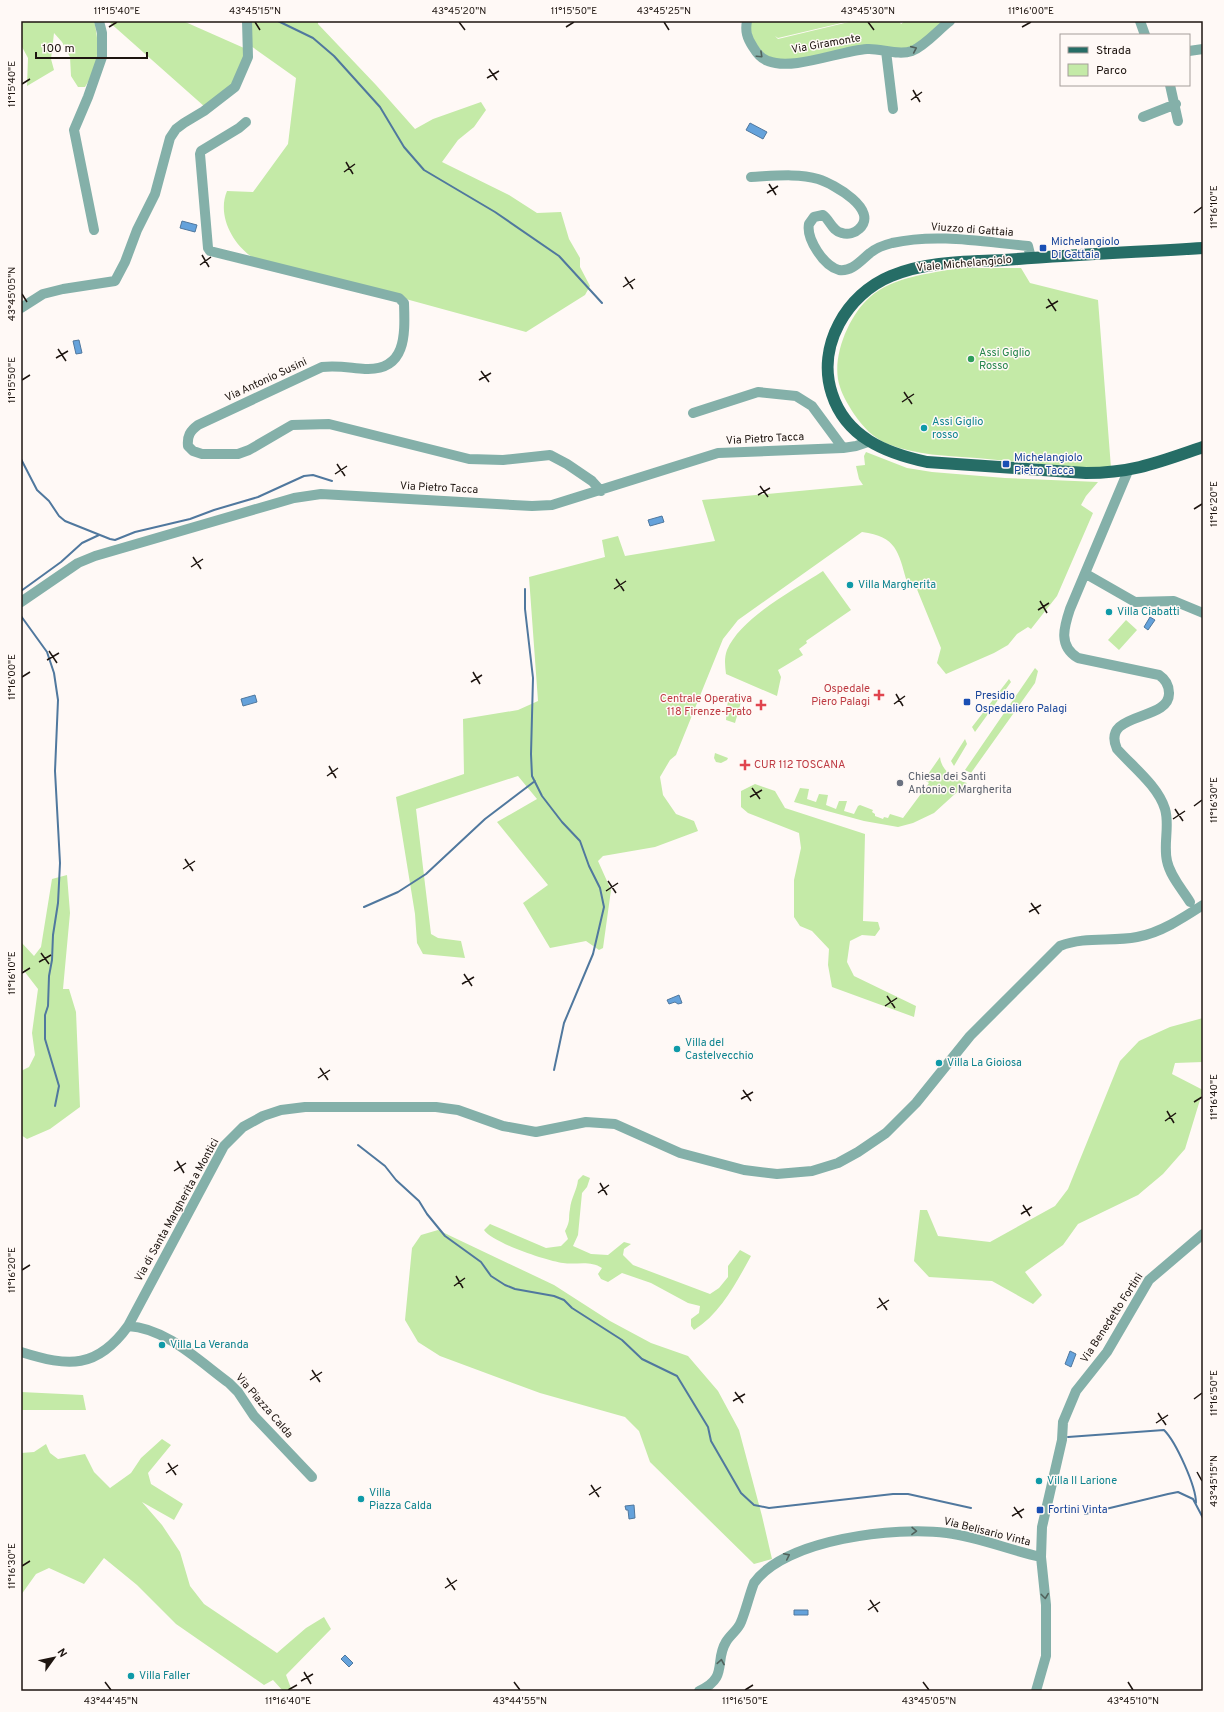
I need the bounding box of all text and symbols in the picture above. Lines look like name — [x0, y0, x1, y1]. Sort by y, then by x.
text: 11°15'40"E — [94, 5, 140, 18]
text: 43°45'15"N — [229, 5, 281, 18]
text: 43°45'20"N — [432, 5, 486, 18]
text: 11°15'50"E — [551, 5, 597, 18]
text: 43°45'25"N — [637, 5, 691, 18]
text: 43°45'30"N — [841, 5, 895, 18]
text: 11°16'00"E — [1008, 5, 1054, 18]
street label: Via Giramonte — [790, 31, 862, 57]
scale bar — [36, 34, 147, 60]
legend — [1060, 34, 1190, 86]
text: 100 m — [42, 41, 75, 57]
text: Strada — [1096, 43, 1131, 59]
one-way arrow — [909, 46, 917, 54]
one-way arrow — [755, 50, 763, 58]
text: 11°15'40"E — [6, 61, 19, 107]
text: Parco — [1096, 63, 1127, 79]
text: 11°16'10"E — [1208, 185, 1221, 229]
street label: Viuzzo di Gattaia — [930, 220, 1014, 240]
place label: Michelangiolo Di Gattaia — [1051, 235, 1120, 262]
marker: Michelangiolo Di Gattaia — [1038, 243, 1048, 253]
street label: Viale Michelangiolo — [916, 253, 1012, 275]
text: 43°45'05"N — [6, 267, 19, 321]
place label: Assi Giglio Rosso — [979, 346, 1030, 373]
marker: Assi Giglio Rosso — [966, 354, 976, 364]
street label: Via Antonio Susini — [223, 355, 309, 405]
text: 11°15'50"E — [6, 357, 19, 403]
place label: Assi Giglio rosso — [932, 415, 983, 442]
marker: Assi Giglio rosso — [919, 423, 929, 433]
street label: Via Pietro Tacca — [726, 430, 805, 448]
place label: Michelangiolo Pietro Tacca — [1014, 451, 1083, 478]
marker: Michelangiolo Pietro Tacca — [1001, 459, 1011, 469]
street label: Via Pietro Tacca — [400, 479, 479, 497]
text: 11°16'20"E — [1208, 481, 1221, 527]
place label: Villa Margherita — [858, 578, 936, 592]
marker: Villa Margherita — [845, 580, 855, 590]
place label: Villa Ciabatti — [1117, 605, 1179, 619]
marker: Villa Ciabatti — [1104, 607, 1114, 617]
text: 11°16'00"E — [6, 654, 19, 700]
place label: Ospedale Piero Palagi — [811, 682, 870, 709]
marker: Ospedale Piero Palagi — [873, 689, 885, 701]
place label: Presidio Ospedaliero Palagi — [975, 689, 1067, 716]
place label: Centrale Operativa 118 Firenze-Prato — [660, 692, 752, 719]
marker: Presidio Ospedaliero Palagi — [962, 697, 972, 707]
marker: Centrale Operativa 118 Firenze-Prato — [755, 699, 767, 711]
place label: CUR 112 TOSCANA — [754, 758, 845, 772]
marker: CUR 112 TOSCANA — [739, 759, 751, 771]
place label: Chiesa dei Santi Antonio e Margherita — [908, 770, 1012, 797]
text: 11°16'30"E — [1208, 777, 1221, 823]
marker: Chiesa dei Santi Antonio e Margherita — [895, 778, 905, 788]
text: 11°16'10"E — [6, 951, 19, 995]
place label: Villa del Castelvecchio — [685, 1036, 754, 1063]
marker: Villa del Castelvecchio — [672, 1044, 682, 1054]
place label: Villa La Gioiosa — [947, 1056, 1022, 1070]
marker: Villa La Gioiosa — [934, 1058, 944, 1068]
text: 11°16'40"E — [1208, 1074, 1221, 1120]
street label: Via di Santa Margherita a Montici — [132, 1136, 222, 1284]
text: 11°16'20"E — [6, 1247, 19, 1293]
street label: Via Benedetto Fortini — [1078, 1270, 1146, 1366]
place label: Villa La Veranda — [170, 1338, 249, 1352]
marker: Villa La Veranda — [157, 1340, 167, 1350]
text: 11°16'50"E — [1208, 1370, 1221, 1416]
street label: Via Piazza Calda — [232, 1371, 296, 1441]
text: 43°45'15"N — [1208, 1455, 1221, 1507]
place label: Villa Il Larione — [1047, 1474, 1117, 1488]
marker: Villa Il Larione — [1034, 1476, 1044, 1486]
place label: Villa Piazza Calda — [369, 1486, 432, 1513]
marker: Villa Piazza Calda — [356, 1494, 366, 1504]
place label: Fortini Vinta — [1048, 1503, 1108, 1517]
marker: Fortini Vinta — [1035, 1505, 1045, 1515]
street label: Via Belisario Vinta — [942, 1514, 1032, 1550]
one-way arrow — [911, 1527, 917, 1535]
text: 11°16'30"E — [6, 1543, 19, 1589]
one-way arrow — [783, 1553, 791, 1561]
one-way arrow — [1040, 1593, 1049, 1599]
north arrow — [34, 1638, 74, 1678]
text: N — [54, 1646, 70, 1660]
one-way arrow — [717, 1659, 725, 1665]
place label: Villa Faller — [139, 1669, 191, 1683]
marker: Villa Faller — [126, 1671, 136, 1681]
text: 43°44'45"N — [84, 1695, 138, 1708]
text: 11°16'40"E — [265, 1695, 311, 1708]
text: 43°44'55"N — [493, 1695, 547, 1708]
text: 11°16'50"E — [722, 1695, 768, 1708]
text: 43°45'05"N — [902, 1695, 956, 1708]
text: 43°45'10"N — [1107, 1695, 1159, 1708]

